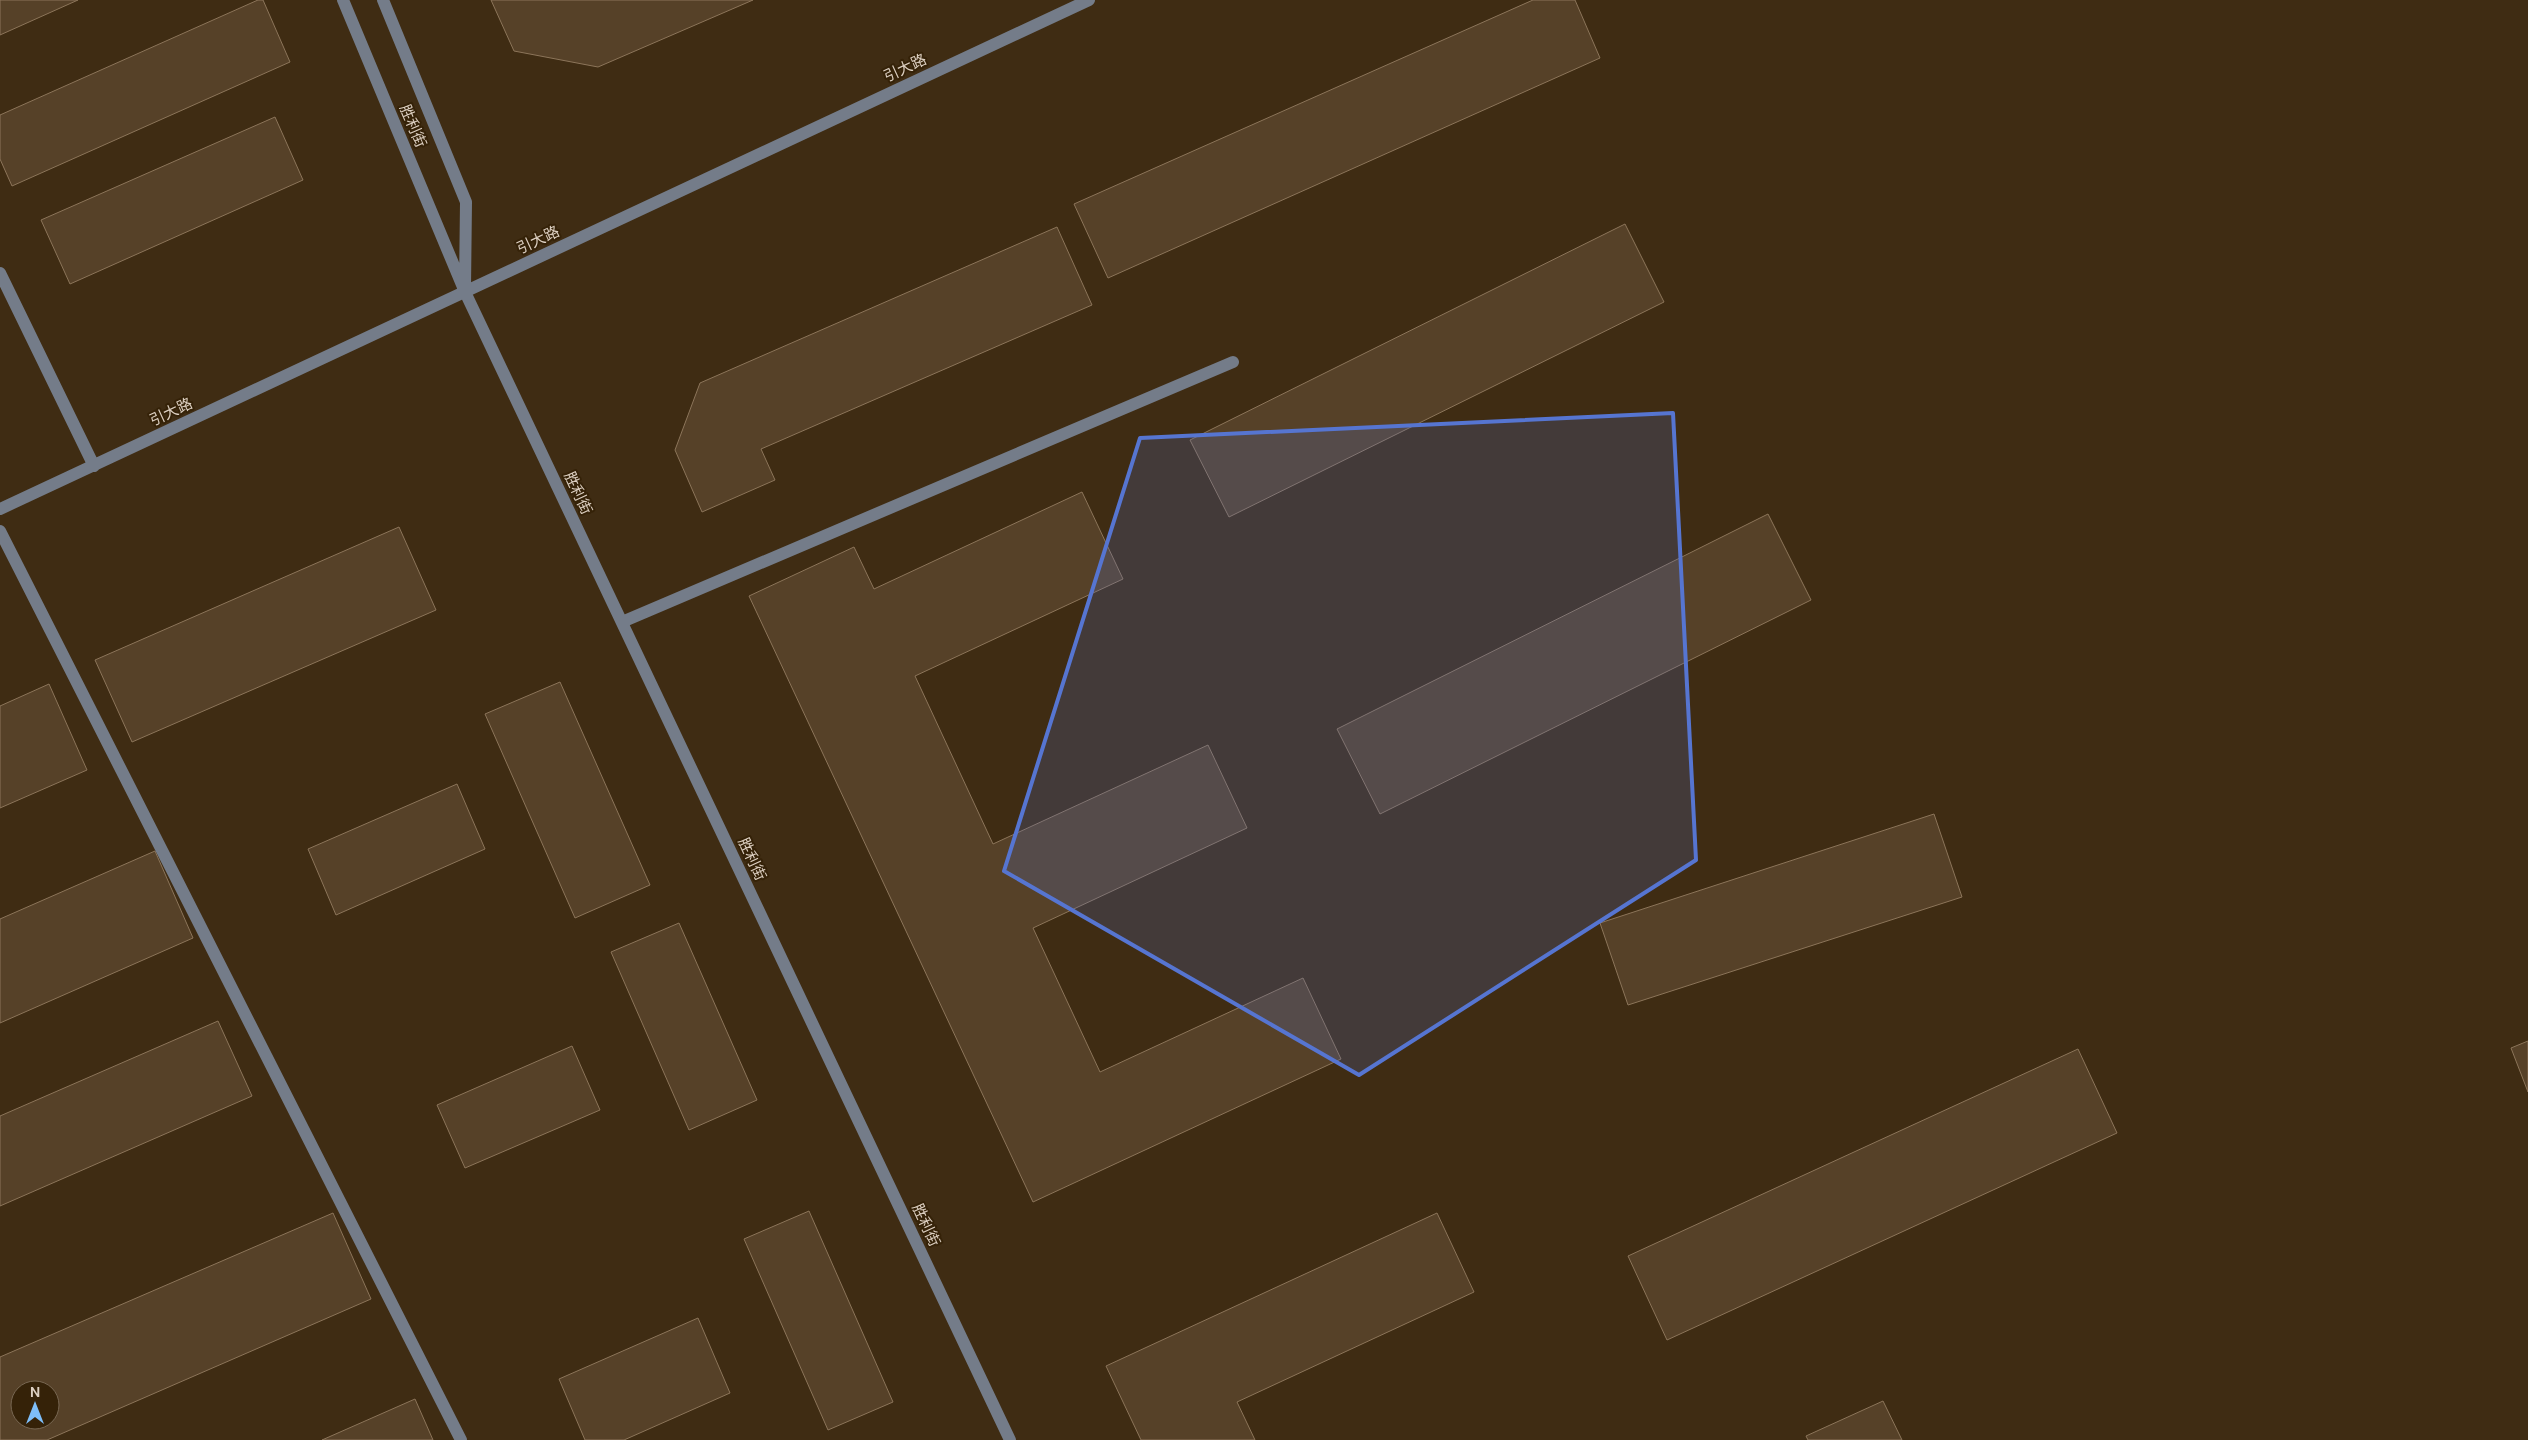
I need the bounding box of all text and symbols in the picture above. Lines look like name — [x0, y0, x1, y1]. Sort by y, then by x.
street label: 引大路 — [880, 49, 930, 87]
street label: 胜利街 — [395, 101, 431, 151]
street label: 引大路 — [513, 221, 563, 259]
street label: 引大路 — [146, 393, 196, 431]
street label: 胜利街 — [559, 468, 597, 518]
street label: 胜利街 — [733, 834, 771, 884]
street label: 胜利街 — [907, 1200, 945, 1250]
north arrow — [10, 1380, 60, 1430]
text: N — [30, 1383, 40, 1401]

